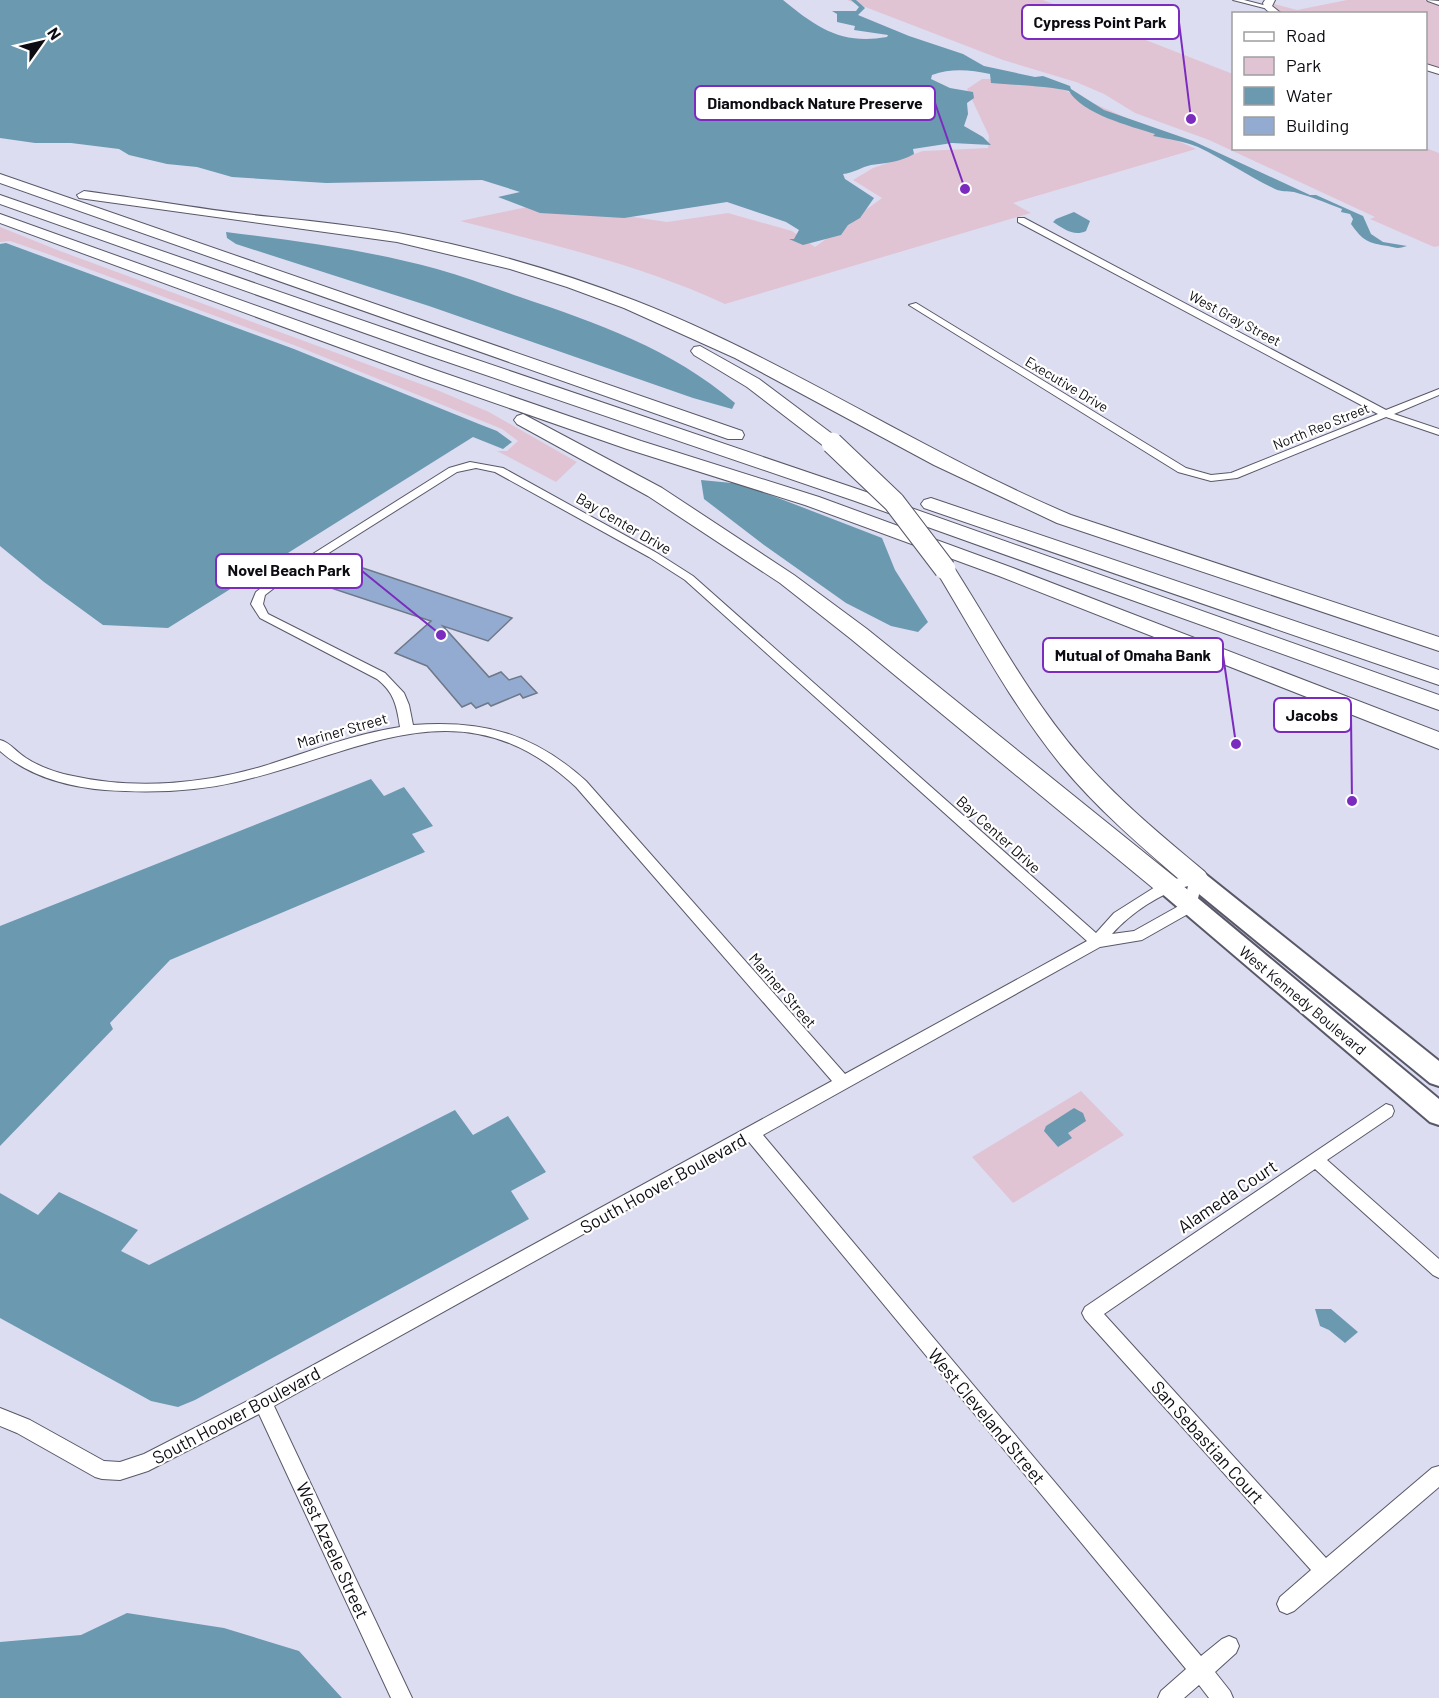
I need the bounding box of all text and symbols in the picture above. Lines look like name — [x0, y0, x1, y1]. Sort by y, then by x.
callout: Cypress Point Park — [1022, 5, 1179, 39]
north arrow — [12, 12, 72, 72]
text: Cypress Point Park — [1033, 12, 1167, 31]
legend — [1232, 12, 1427, 150]
text: N — [44, 24, 66, 43]
text: Road — [1286, 24, 1326, 46]
text: Park — [1286, 54, 1321, 76]
text: Water — [1286, 84, 1333, 106]
callout: Diamondback Nature Preserve — [695, 86, 935, 120]
text: Diamondback Nature Preserve — [707, 93, 923, 112]
text: Building — [1286, 114, 1349, 136]
street label: West Gray Street — [1186, 287, 1284, 349]
street label: Executive Drive — [1022, 353, 1112, 415]
street label: North Reo Street — [1270, 399, 1372, 453]
street label: Bay Center Drive — [573, 488, 675, 558]
callout: Novel Beach Park — [216, 554, 362, 588]
text: Novel Beach Park — [228, 560, 351, 579]
callout: Mutual of Omaha Bank — [1043, 638, 1223, 672]
text: Mutual of Omaha Bank — [1055, 645, 1212, 664]
callout: Jacobs — [1274, 698, 1351, 732]
text: Jacobs — [1286, 705, 1338, 724]
street label: Mariner Street — [295, 709, 389, 751]
street label: Bay Center Drive — [953, 791, 1045, 877]
street label: West Kennedy Boulevard — [1236, 942, 1370, 1058]
street label: Mariner Street — [746, 949, 820, 1031]
street label: South Hoover Boulevard — [576, 1128, 750, 1238]
street label: Alameda Court — [1173, 1155, 1281, 1237]
street label: West Cleveland Street — [924, 1343, 1050, 1489]
street label: South Hoover Boulevard — [148, 1361, 324, 1469]
street label: San Sebastian Court — [1147, 1376, 1269, 1508]
street label: West Azeele Street — [292, 1478, 374, 1622]

